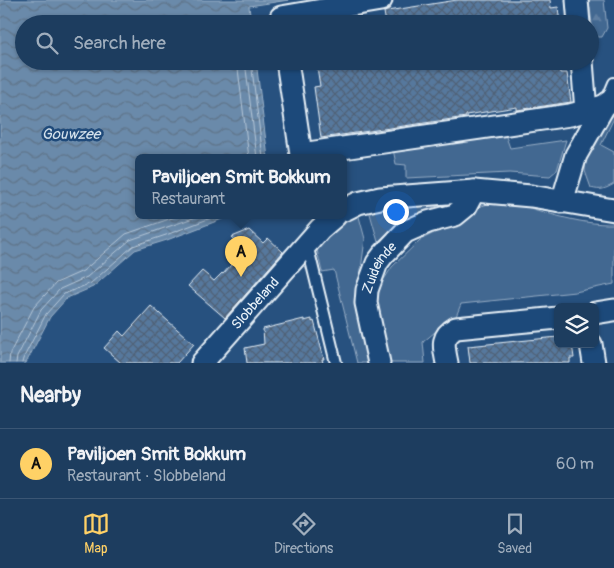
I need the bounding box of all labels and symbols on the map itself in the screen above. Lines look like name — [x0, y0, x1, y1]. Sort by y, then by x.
water label: Gouwzee — [42, 125, 102, 144]
your location — [383, 199, 409, 225]
pin: A — [225, 236, 257, 277]
street label: Zuideinde — [358, 238, 400, 296]
street label: Slobbeland — [228, 274, 283, 333]

